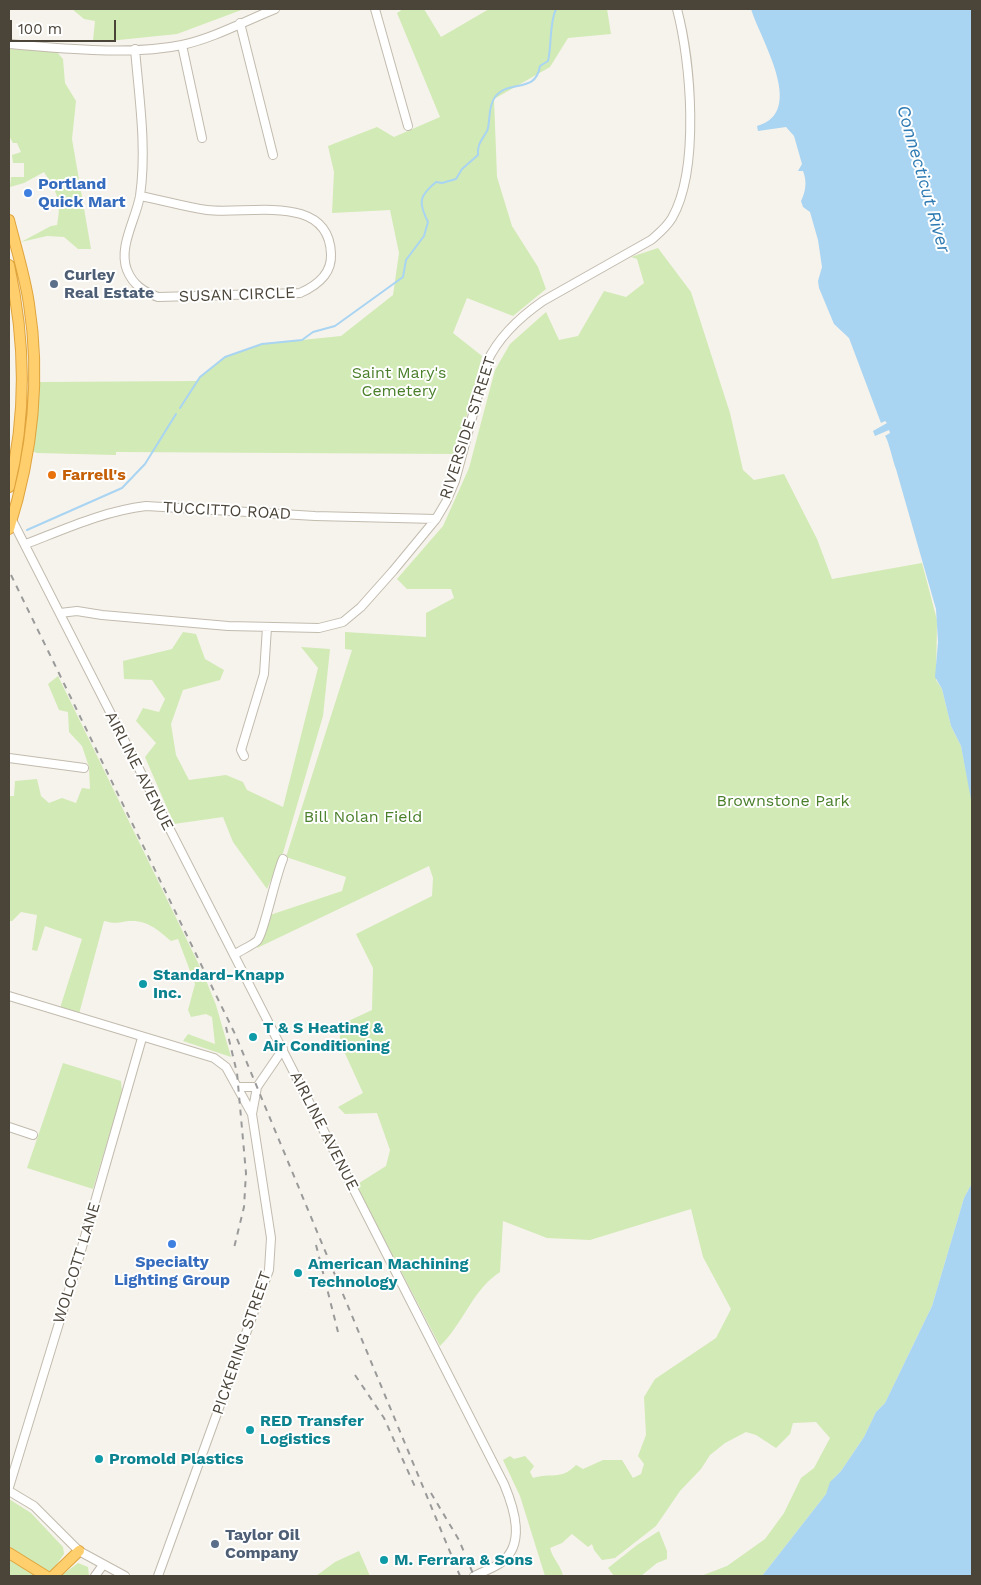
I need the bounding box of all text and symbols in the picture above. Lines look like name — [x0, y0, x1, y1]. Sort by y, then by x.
scale bar — [12, 10, 119, 42]
text: 100 m — [18, 20, 62, 38]
water label: Connecticut River — [892, 103, 954, 255]
place label: Portland Quick Mart — [38, 174, 125, 212]
marker: Portland Quick Mart — [22, 187, 34, 199]
place label: Curley Real Estate — [64, 265, 154, 303]
marker: Curley Real Estate — [48, 278, 60, 290]
street label: SUSAN CIRCLE — [178, 283, 296, 307]
street label: RIVERSIDE STREET — [436, 354, 500, 502]
park label: Saint Mary's Cemetery — [352, 363, 446, 401]
place label: Farrell's — [62, 465, 126, 485]
marker: Farrell's — [46, 469, 58, 481]
street label: TUCCITTO ROAD — [162, 498, 292, 524]
street label: AIRLINE AVENUE — [101, 708, 177, 834]
park label: Brownstone Park — [716, 791, 850, 811]
park label: Bill Nolan Field — [304, 807, 422, 827]
place label: Standard-Knapp Inc. — [153, 965, 285, 1003]
marker: Standard-Knapp Inc. — [137, 978, 149, 990]
place label: T & S Heating & Air Conditioning — [263, 1018, 390, 1056]
marker: T & S Heating & Air Conditioning — [247, 1031, 259, 1043]
street label: AIRLINE AVENUE — [286, 1068, 362, 1194]
street label: WOLCOTT LANE — [49, 1200, 105, 1326]
marker: Specialty Lighting Group — [166, 1238, 178, 1250]
place label: Specialty Lighting Group — [114, 1252, 230, 1290]
place label: American Machining Technology — [308, 1254, 468, 1292]
marker: American Machining Technology — [292, 1267, 304, 1279]
street label: PICKERING STREET — [208, 1269, 276, 1417]
place label: RED Transfer Logistics — [260, 1411, 364, 1449]
marker: RED Transfer Logistics — [244, 1424, 256, 1436]
place label: Promold Plastics — [109, 1449, 244, 1469]
marker: Promold Plastics — [93, 1453, 105, 1465]
place label: Taylor Oil Company — [225, 1525, 300, 1563]
marker: Taylor Oil Company — [209, 1538, 221, 1550]
place label: M. Ferrara & Sons — [394, 1550, 533, 1570]
marker: M. Ferrara & Sons — [378, 1554, 390, 1566]

